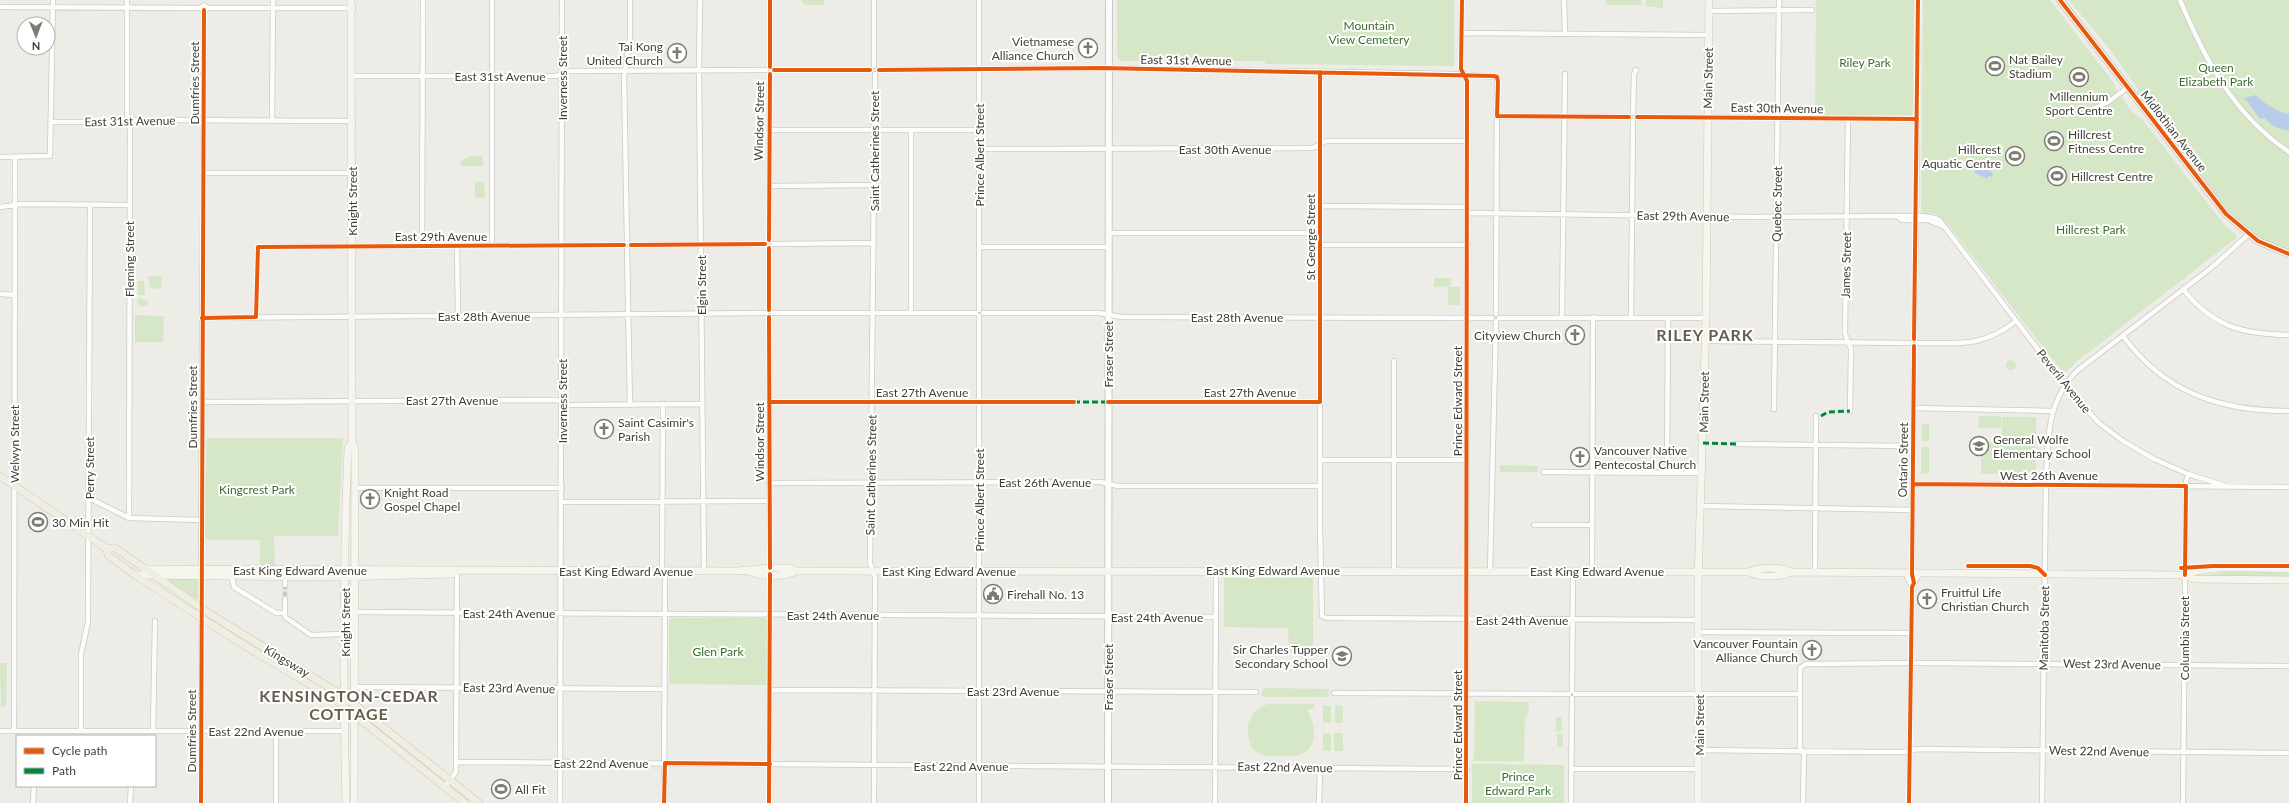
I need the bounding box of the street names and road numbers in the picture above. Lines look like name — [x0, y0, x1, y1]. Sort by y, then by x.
street label: Inverness Street — [555, 35, 570, 120]
street label: Dumfries Street — [187, 41, 202, 125]
street label: Main Street — [1700, 47, 1716, 109]
street label: East 31st Avenue — [1140, 52, 1232, 68]
street label: East 31st Avenue — [454, 69, 546, 84]
street label: Windsor Street — [751, 80, 767, 161]
street label: Midlothian Avenue — [2138, 87, 2210, 175]
street label: Saint Catherines Street — [867, 90, 882, 211]
street label: East 30th Avenue — [1731, 100, 1823, 116]
street label: Prince Albert Street — [972, 103, 987, 207]
street label: East 31st Avenue — [84, 113, 176, 129]
street label: East 30th Avenue — [1179, 142, 1271, 157]
street label: Quebec Street — [1769, 165, 1785, 242]
street label: Knight Street — [345, 166, 360, 236]
street label: St George Street — [1303, 193, 1318, 280]
street label: East 29th Avenue — [1637, 208, 1729, 224]
street label: Fleming Street — [122, 220, 137, 297]
street label: East 29th Avenue — [395, 229, 487, 244]
street label: James Street — [1838, 231, 1854, 299]
street label: Elgin Street — [694, 254, 709, 315]
street label: East 28th Avenue — [438, 309, 530, 324]
street label: East 28th Avenue — [1191, 310, 1283, 325]
street label: Fraser Street — [1101, 320, 1116, 387]
street label: Prince Edward Street — [1450, 345, 1465, 456]
street label: Peveril Avenue — [2034, 346, 2094, 416]
street label: Inverness Street — [555, 358, 570, 443]
street label: Dumfries Street — [185, 365, 200, 449]
street label: Main Street — [1696, 371, 1712, 433]
street label: East 27th Avenue — [876, 385, 968, 400]
street label: East 27th Avenue — [1204, 385, 1296, 400]
street label: East 27th Avenue — [406, 393, 498, 408]
street label: Windsor Street — [752, 402, 767, 482]
street label: Welwyn Street — [7, 404, 22, 483]
street label: Saint Catherines Street — [862, 414, 880, 535]
street label: Ontario Street — [1895, 422, 1911, 498]
street label: Perry Street — [82, 436, 97, 499]
street label: Prince Albert Street — [972, 448, 987, 552]
street label: West 26th Avenue — [2000, 468, 2098, 483]
street label: East 26th Avenue — [999, 475, 1091, 490]
street label: East King Edward Avenue — [233, 563, 367, 578]
street label: East King Edward Avenue — [1206, 563, 1340, 578]
street label: East King Edward Avenue — [559, 564, 693, 579]
street label: East King Edward Avenue — [882, 564, 1016, 579]
street label: East King Edward Avenue — [1530, 564, 1664, 579]
street label: Manitoba Street — [2036, 585, 2052, 671]
street label: Knight Street — [338, 587, 353, 657]
street label: Columbia Street — [2177, 595, 2192, 680]
street label: East 24th Avenue — [463, 606, 555, 621]
street label: East 24th Avenue — [787, 608, 879, 623]
street label: East 24th Avenue — [1111, 610, 1203, 625]
street label: East 24th Avenue — [1476, 613, 1568, 628]
street label: Kingsway — [262, 642, 313, 681]
street label: Fraser Street — [1101, 643, 1116, 710]
street label: West 23rd Avenue — [2063, 656, 2161, 672]
street label: Prince Edward Street — [1450, 669, 1465, 780]
street label: East 23rd Avenue — [463, 680, 555, 696]
street label: East 23rd Avenue — [967, 684, 1059, 699]
street label: Dumfries Street — [184, 689, 199, 773]
street label: Main Street — [1692, 694, 1707, 756]
street label: East 22nd Avenue — [208, 724, 304, 739]
street label: West 22nd Avenue — [2049, 743, 2149, 759]
street label: East 22nd Avenue — [553, 756, 649, 771]
street label: East 22nd Avenue — [913, 759, 1009, 774]
street label: East 22nd Avenue — [1237, 759, 1333, 775]

